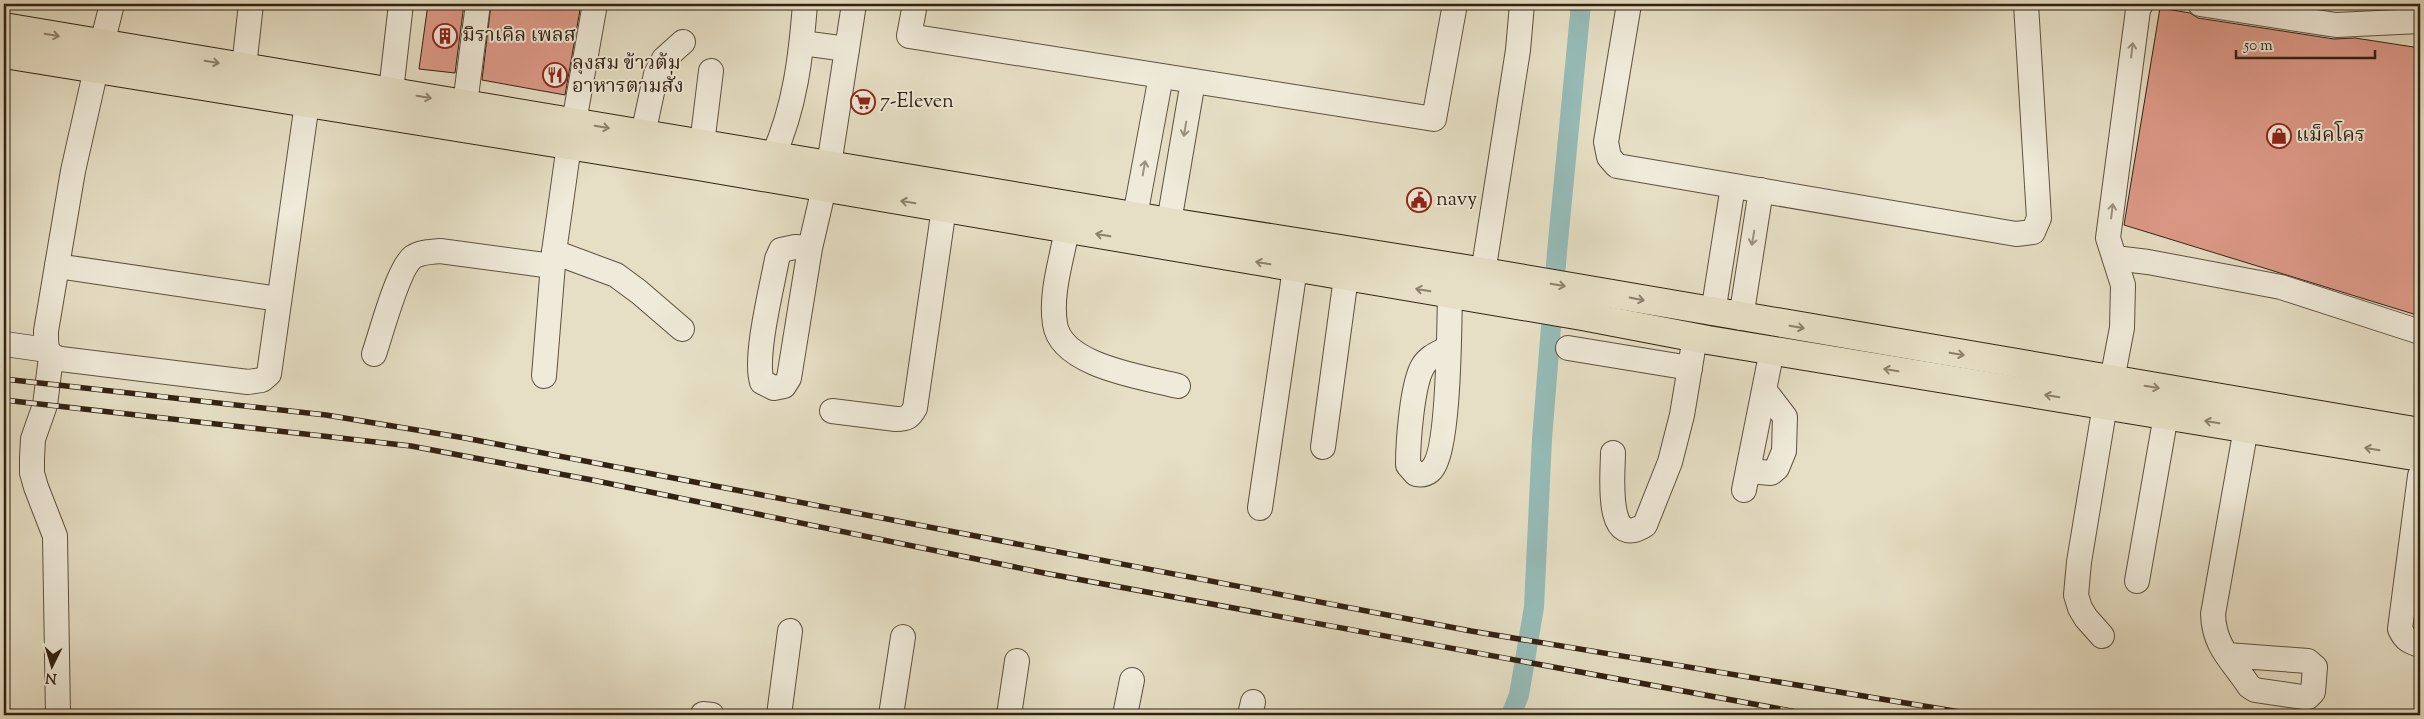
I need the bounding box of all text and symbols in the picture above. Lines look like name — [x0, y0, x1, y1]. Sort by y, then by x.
place label: มิราเคิล เพลส — [462, 22, 576, 51]
building icon: มิราเคิล เพลส — [432, 23, 458, 49]
scale bar — [2236, 28, 2375, 60]
one-way arrow — [43, 31, 59, 41]
text: 50 m — [2243, 36, 2273, 57]
one-way arrow — [2128, 42, 2138, 58]
place label: ลุงสม ข้าวต้ม อาหารตามสั่ง — [572, 50, 684, 102]
one-way arrow — [204, 57, 220, 67]
restaurant icon: ลุงสม ข้าวต้ม อาหารตามสั่ง — [542, 62, 568, 88]
place label: 7-Eleven — [880, 88, 954, 117]
supermarket icon: 7-Eleven — [850, 89, 876, 115]
one-way arrow — [416, 93, 432, 103]
place label: แม็คโคร — [2296, 120, 2365, 151]
one-way arrow — [1179, 121, 1189, 137]
one-way arrow — [593, 122, 609, 132]
shop icon: แม็คโคร — [2266, 123, 2292, 149]
one-way arrow — [1140, 161, 1150, 177]
place label: navy — [1436, 186, 1477, 215]
public building icon: navy — [1406, 187, 1432, 213]
one-way arrow — [901, 197, 917, 207]
one-way arrow — [2107, 203, 2117, 219]
one-way arrow — [1095, 230, 1111, 240]
one-way arrow — [1748, 230, 1758, 246]
one-way arrow — [1255, 257, 1271, 267]
one-way arrow — [1550, 281, 1566, 291]
one-way arrow — [1416, 284, 1432, 294]
one-way arrow — [1629, 295, 1645, 304]
one-way arrow — [1789, 323, 1805, 333]
one-way arrow — [1949, 350, 1965, 360]
one-way arrow — [1884, 364, 1900, 374]
one-way arrow — [2144, 382, 2160, 392]
one-way arrow — [2044, 390, 2060, 400]
one-way arrow — [2204, 417, 2220, 427]
one-way arrow — [2365, 443, 2381, 453]
north arrow — [28, 642, 78, 692]
text: N — [45, 667, 57, 687]

